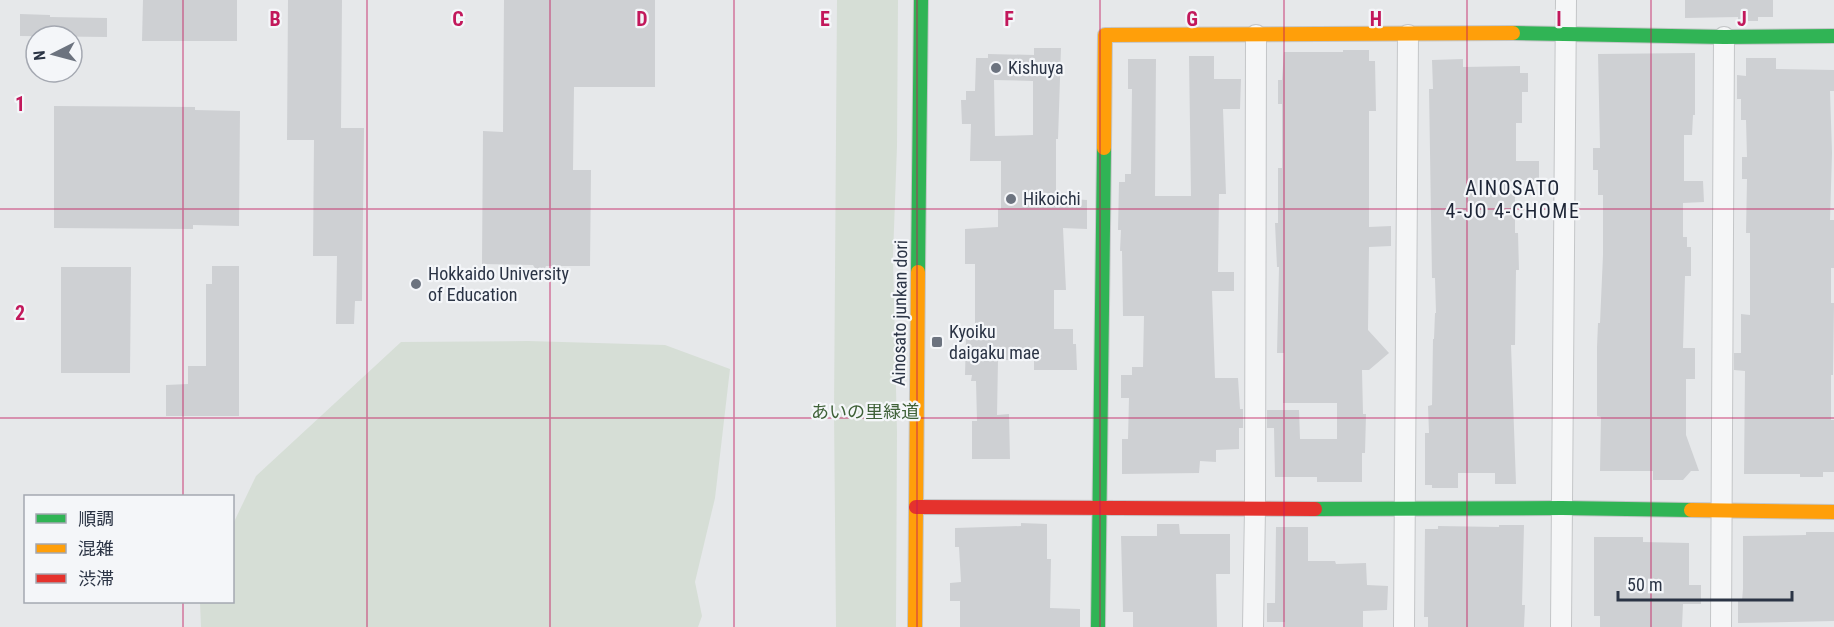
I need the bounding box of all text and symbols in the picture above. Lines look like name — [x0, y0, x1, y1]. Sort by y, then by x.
text: B — [269, 7, 281, 31]
text: C — [452, 7, 464, 31]
text: D — [636, 7, 648, 31]
text: E — [820, 7, 830, 31]
text: F — [1004, 7, 1014, 31]
text: G — [1186, 7, 1198, 31]
text: H — [1370, 7, 1382, 31]
text: I — [1556, 7, 1562, 31]
text: J — [1737, 7, 1747, 31]
north arrow — [24, 24, 84, 84]
text: N — [30, 50, 50, 61]
place label: Kishuya — [1008, 57, 1064, 78]
marker: Kishuya — [989, 61, 1003, 75]
text: 1 — [15, 92, 25, 116]
district label: AINOSATO 4-JO 4-CHOME — [1446, 176, 1580, 223]
place label: Hikoichi — [1023, 188, 1081, 209]
marker: Hikoichi — [1004, 192, 1018, 206]
street label: Ainosato junkan dori — [888, 240, 911, 386]
place label: Hokkaido University of Education — [428, 263, 569, 305]
marker: Hokkaido University of Education — [409, 277, 423, 291]
text: 2 — [15, 301, 25, 325]
place label: Kyoiku daigaku mae — [949, 321, 1040, 363]
marker: Kyoiku daigaku mae — [930, 335, 944, 349]
park label: あいの里緑道 — [811, 401, 919, 422]
legend — [24, 495, 234, 603]
text: 順調 — [78, 508, 114, 529]
text: 混雑 — [78, 538, 114, 559]
scale bar — [1618, 564, 1792, 602]
text: 渋滞 — [78, 568, 114, 589]
text: 50 m — [1627, 574, 1662, 595]

